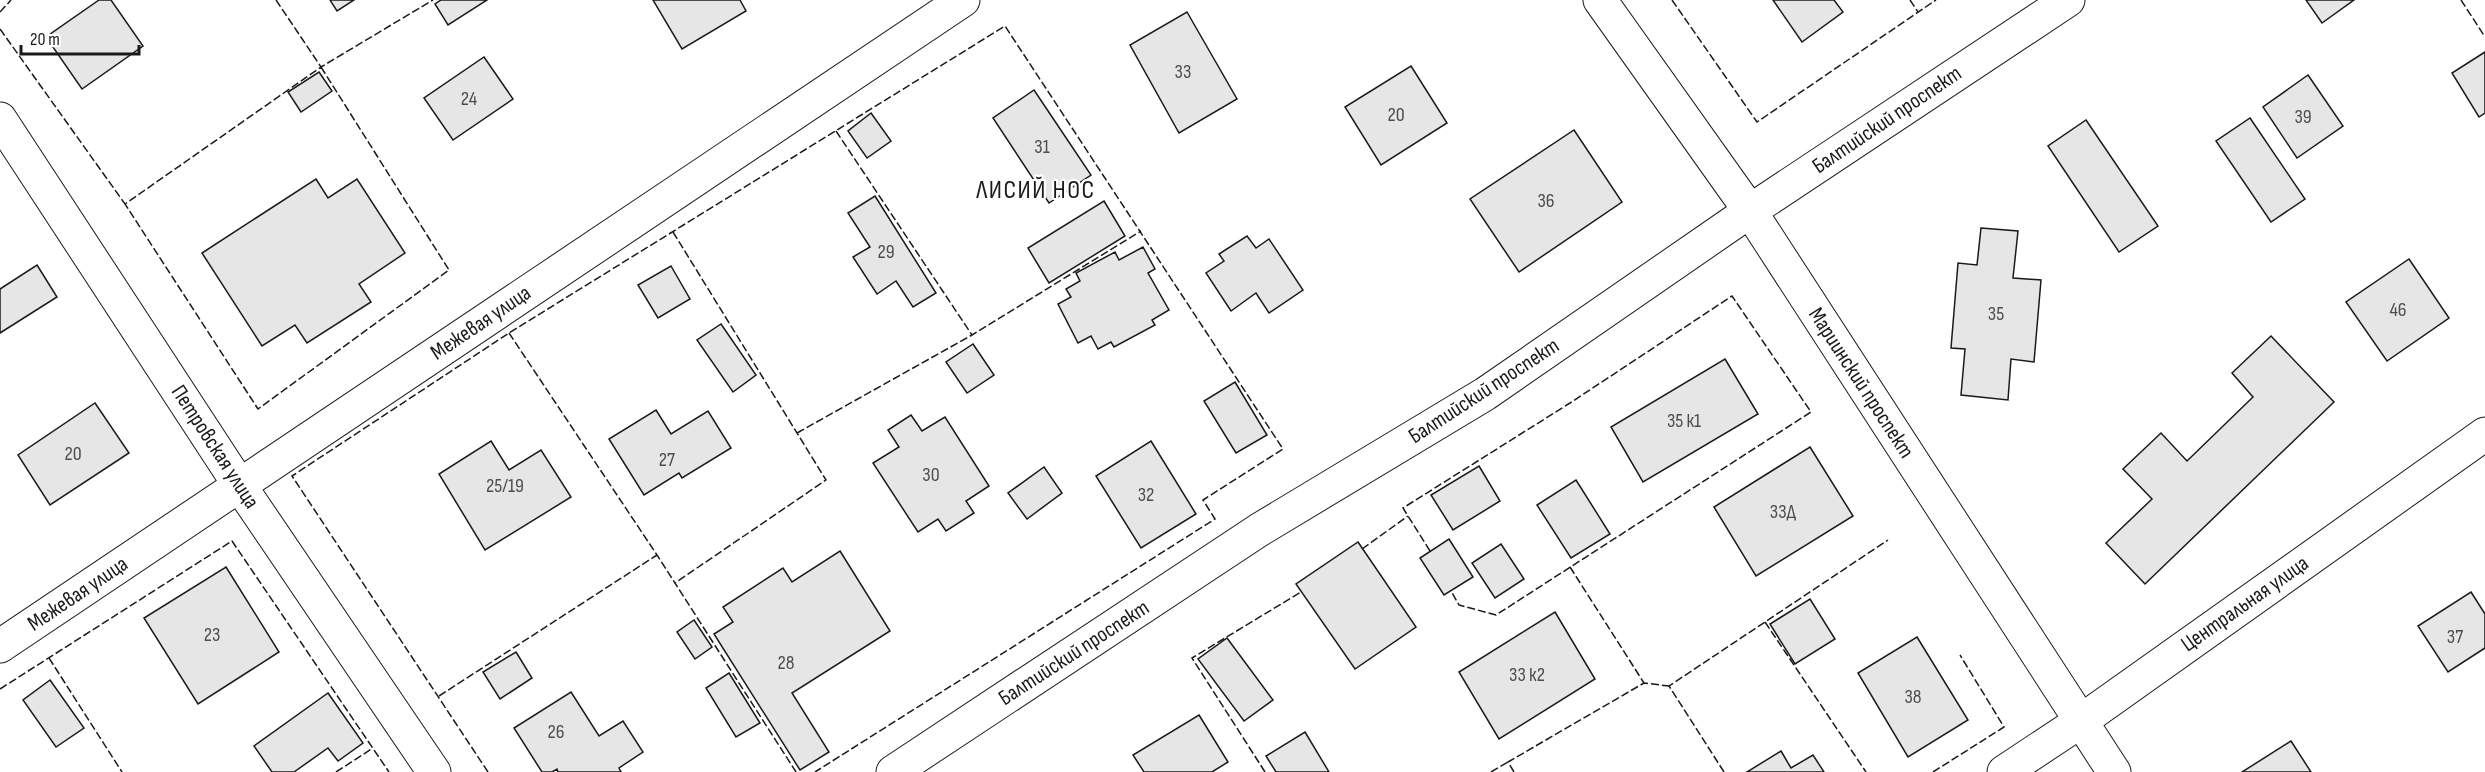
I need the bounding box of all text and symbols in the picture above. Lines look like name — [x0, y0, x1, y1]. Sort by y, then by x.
scale bar — [21, 18, 140, 56]
text: 20 m — [30, 29, 60, 50]
house number: 33 — [1175, 60, 1191, 84]
street label: Балтийский проспект — [1807, 60, 1967, 180]
house number: 24 — [461, 87, 477, 111]
house number: 20 — [1387, 103, 1405, 127]
house number: 39 — [2294, 105, 2312, 129]
house number: 31 — [1034, 135, 1050, 159]
district label: ЛИСИЙ НОС — [975, 175, 1096, 206]
house number: 36 — [1537, 189, 1555, 213]
house number: 29 — [877, 240, 895, 264]
street label: Межевая улица — [426, 280, 536, 366]
house number: 46 — [2389, 298, 2407, 322]
house number: 35 — [1988, 302, 2004, 326]
street label: Мариинский проспект — [1802, 303, 1920, 463]
street label: Балтийский проспект — [1404, 332, 1564, 450]
street label: Петровская улица — [165, 380, 265, 514]
house number: 35 к1 — [1667, 409, 1701, 433]
house number: 20 — [64, 442, 82, 466]
house number: 27 — [659, 448, 675, 472]
house number: 30 — [922, 463, 940, 487]
house number: 25/19 — [486, 474, 524, 498]
house number: 32 — [1138, 483, 1154, 507]
house number: 33Д — [1770, 500, 1797, 524]
street label: Центральная улица — [2176, 550, 2314, 658]
street label: Межевая улица — [23, 551, 133, 637]
street label: Балтийский проспект — [994, 594, 1154, 712]
house number: 23 — [204, 623, 220, 647]
house number: 37 — [2447, 625, 2463, 649]
house number: 28 — [778, 651, 795, 675]
house number: 33 к2 — [1509, 663, 1545, 687]
house number: 38 — [1904, 685, 1922, 709]
house number: 26 — [548, 720, 565, 744]

